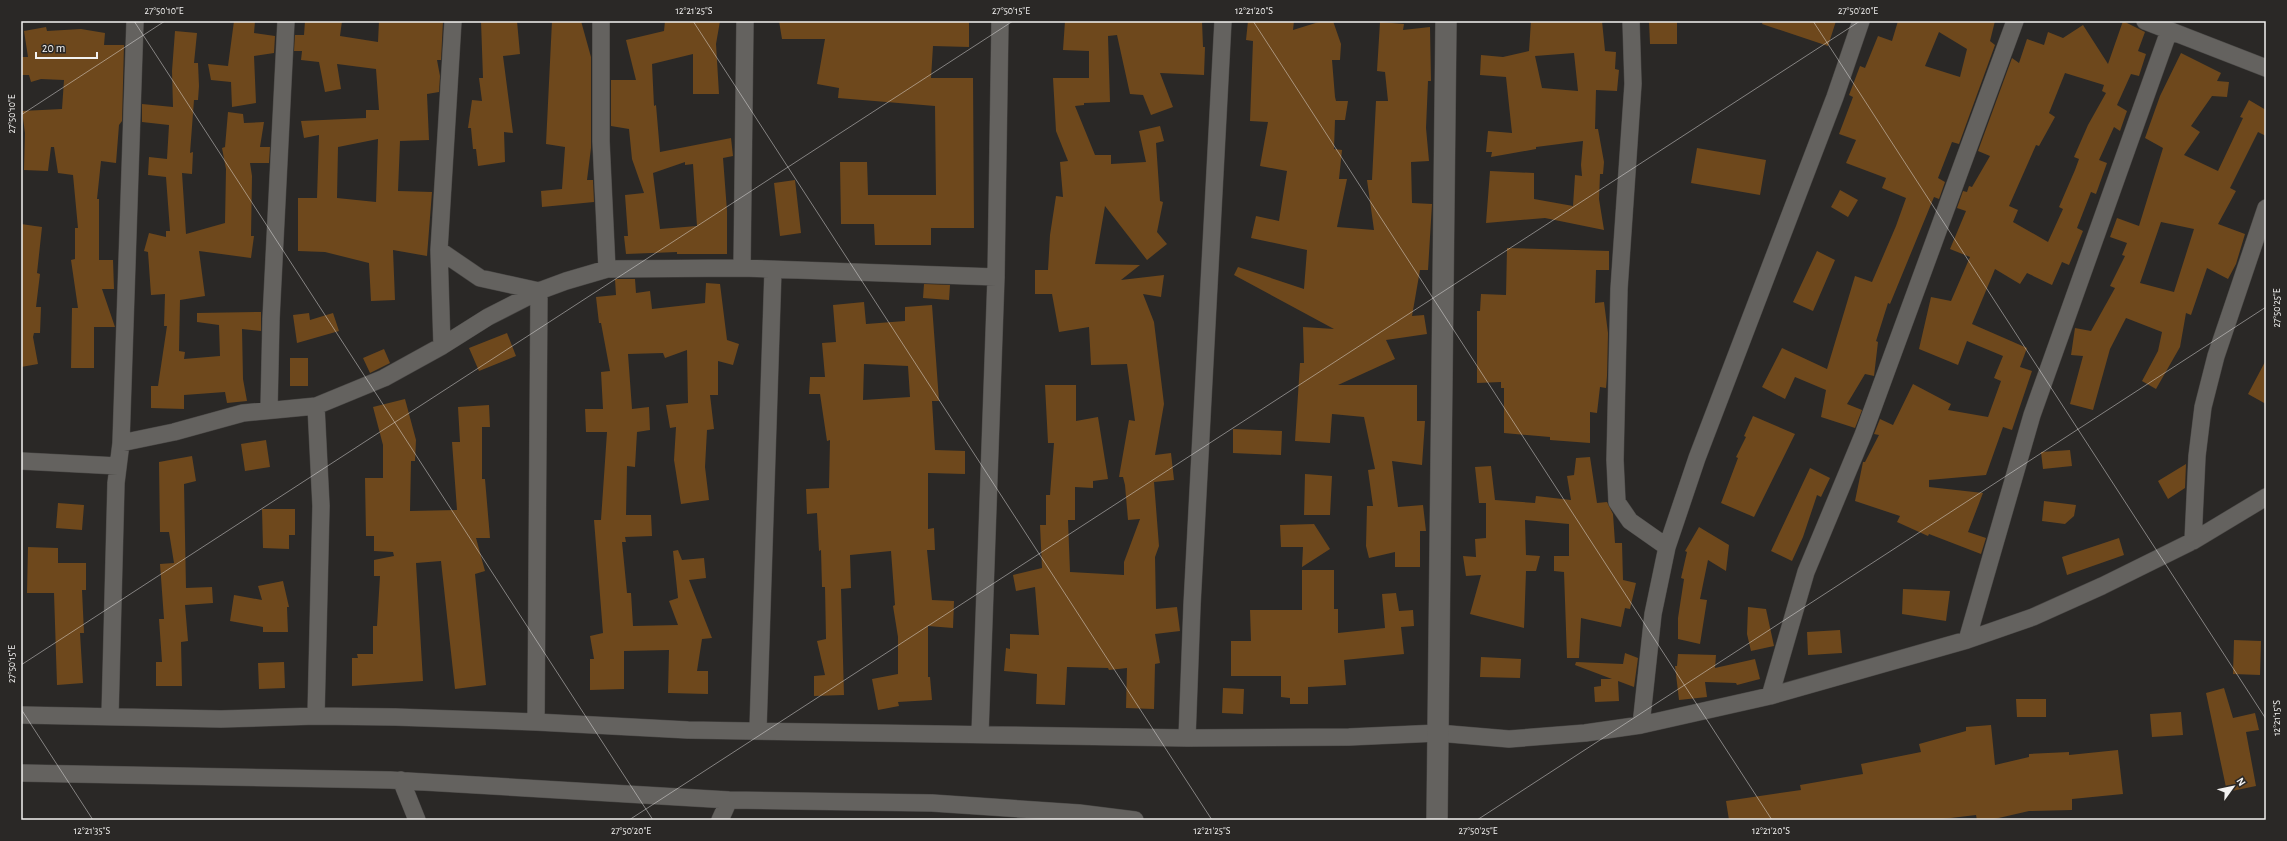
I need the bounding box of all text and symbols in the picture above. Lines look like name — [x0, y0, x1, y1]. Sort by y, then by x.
text: 27°50'10"E — [144, 6, 184, 16]
text: 12°21'25"S — [676, 6, 713, 16]
text: 27°50'15"E — [992, 6, 1030, 16]
text: 12°21'20"S — [1235, 6, 1273, 16]
text: 27°50'20"E — [1838, 6, 1878, 16]
scale bar — [36, 34, 97, 60]
text: 20 m — [42, 42, 65, 54]
text: 27°50'10"E — [7, 94, 17, 134]
text: 27°50'25"E — [2272, 288, 2282, 328]
text: 27°50'15"E — [7, 645, 17, 683]
text: 12°21'15"S — [2272, 700, 2282, 736]
north arrow — [2213, 767, 2253, 807]
text: N — [2234, 776, 2248, 788]
text: 12°21'35"S — [74, 826, 110, 836]
text: 27°50'20"E — [611, 826, 651, 836]
text: 12°21'25"S — [1194, 826, 1231, 836]
text: 27°50'25"E — [1458, 826, 1498, 836]
text: 12°21'20"S — [1752, 826, 1790, 836]

